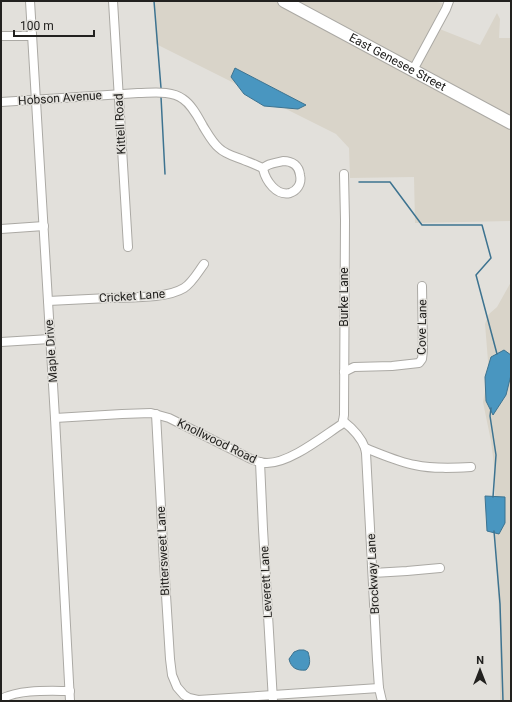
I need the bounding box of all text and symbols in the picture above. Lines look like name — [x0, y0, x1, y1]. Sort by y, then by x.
scale bar — [14, 12, 94, 38]
text: 100 m — [20, 19, 54, 33]
street label: East Genesee Street — [347, 30, 448, 94]
street label: Hobson Avenue — [18, 88, 102, 108]
street label: Kittell Road — [111, 93, 129, 155]
street label: Burke Lane — [337, 267, 351, 327]
street label: Cricket Lane — [98, 287, 166, 305]
street label: Cove Lane — [415, 299, 429, 355]
street label: Maple Drive — [42, 319, 60, 383]
street label: Knollwood Road — [175, 416, 259, 466]
street label: Bittersweet Lane — [154, 506, 172, 596]
street label: Brockway Lane — [364, 533, 382, 615]
street label: Leverett Lane — [257, 546, 275, 618]
north arrow — [460, 650, 500, 690]
text: N — [476, 654, 484, 667]

